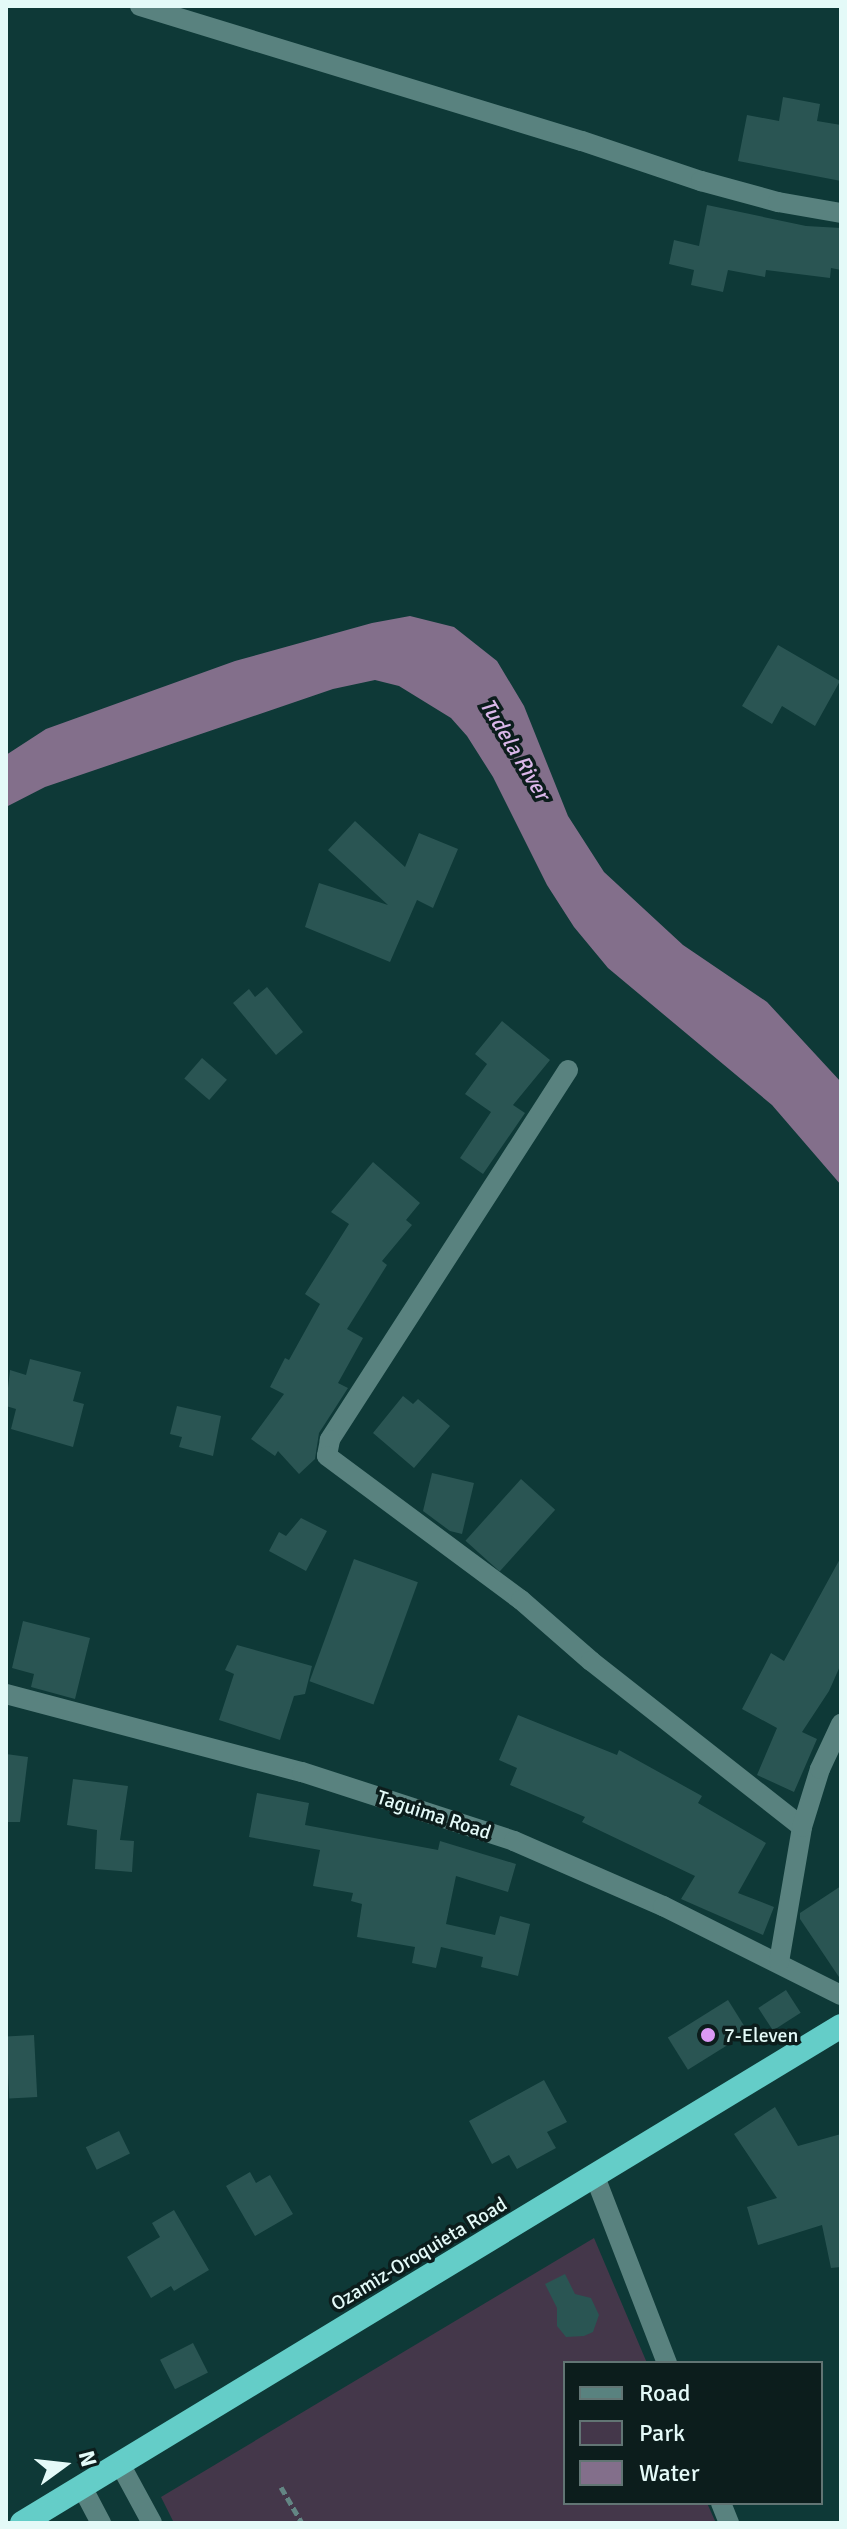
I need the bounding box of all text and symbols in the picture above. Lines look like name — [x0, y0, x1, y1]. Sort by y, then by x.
water label: Tudela River — [474, 693, 556, 805]
street label: Taguima Road — [374, 1785, 494, 1845]
place label: 7-Eleven — [724, 2023, 798, 2047]
marker: 7-Eleven — [699, 2026, 717, 2044]
street label: Ozamiz-Oroquieta Road — [327, 2192, 511, 2316]
legend — [563, 2361, 823, 2505]
text: Road — [639, 2378, 690, 2408]
text: Park — [639, 2418, 685, 2448]
north arrow — [24, 2425, 104, 2505]
text: N — [73, 2448, 103, 2470]
text: Water — [639, 2458, 699, 2488]

